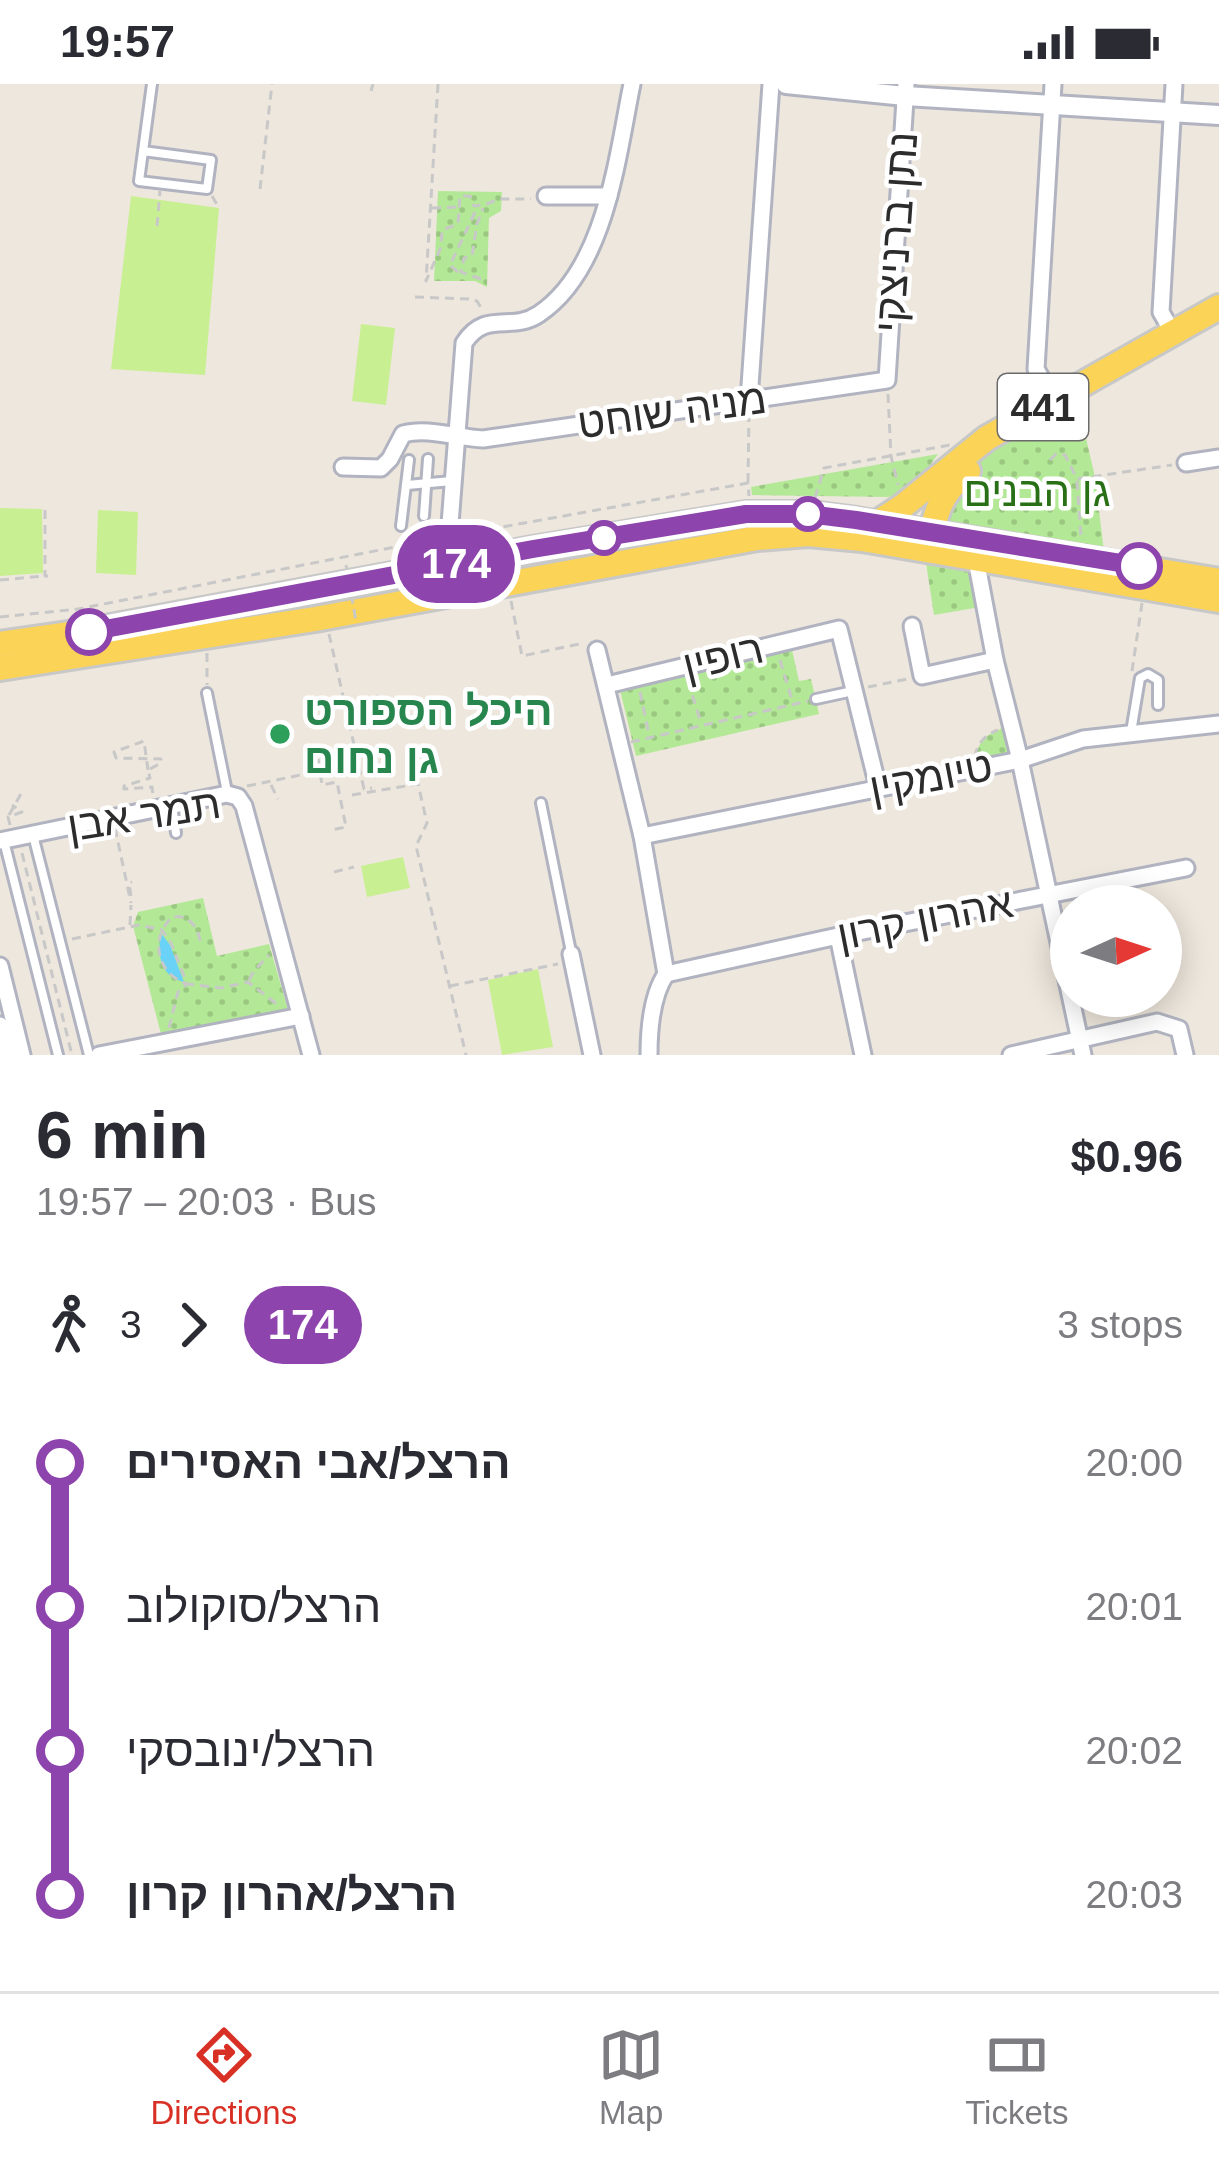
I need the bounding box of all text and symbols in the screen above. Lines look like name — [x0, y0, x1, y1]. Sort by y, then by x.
text: 19:57 — [60, 16, 175, 67]
street label: נתן ברניצקי — [866, 130, 926, 334]
street label: מניה שוחט — [575, 374, 769, 448]
road number: 441 — [998, 374, 1088, 440]
park label: גן הבנים — [964, 468, 1110, 515]
unlabelled marker — [792, 498, 824, 530]
unlabelled marker — [588, 522, 620, 554]
line badge: 174 — [387, 525, 525, 603]
text: 174 — [421, 540, 491, 587]
unlabelled marker — [1117, 544, 1161, 588]
unlabelled marker — [67, 610, 111, 654]
street label: רופין — [678, 624, 768, 690]
place label: היכל הספורט גן נחום — [304, 687, 553, 782]
marker: היכל הספורט גן נחום — [267, 721, 293, 747]
street label: טיומקין — [866, 742, 996, 812]
street label: תמר אבן — [64, 780, 224, 850]
street label: אהרון קרון — [833, 879, 1017, 959]
north arrow — [1050, 885, 1182, 1017]
map controls — [1050, 885, 1182, 1017]
text: 6 min — [36, 1098, 208, 1172]
text: $0.96 — [1070, 1131, 1183, 1182]
text: 19:57 – 20:03 · Bus — [36, 1180, 376, 1223]
icon: walk — [36, 1292, 102, 1358]
icon: forward — [160, 1292, 226, 1358]
text: 174 — [268, 1301, 338, 1348]
text: 3 — [120, 1303, 142, 1346]
text: 3 stops — [1057, 1303, 1183, 1346]
text: הרצל/אבי האסירים — [126, 1437, 511, 1488]
text: 20:00 — [1085, 1441, 1183, 1484]
text: הרצל/סוקולוב — [126, 1581, 381, 1632]
text: 20:01 — [1085, 1585, 1183, 1628]
text: הרצל/ינובסקי — [126, 1725, 375, 1776]
text: 20:02 — [1085, 1729, 1183, 1772]
text: הרצל/אהרון קרון — [126, 1869, 457, 1920]
text: 20:03 — [1085, 1873, 1183, 1916]
tab: Directions — [150, 2022, 297, 2132]
tab: Map — [598, 2022, 664, 2132]
tab: Tickets — [965, 2022, 1068, 2132]

